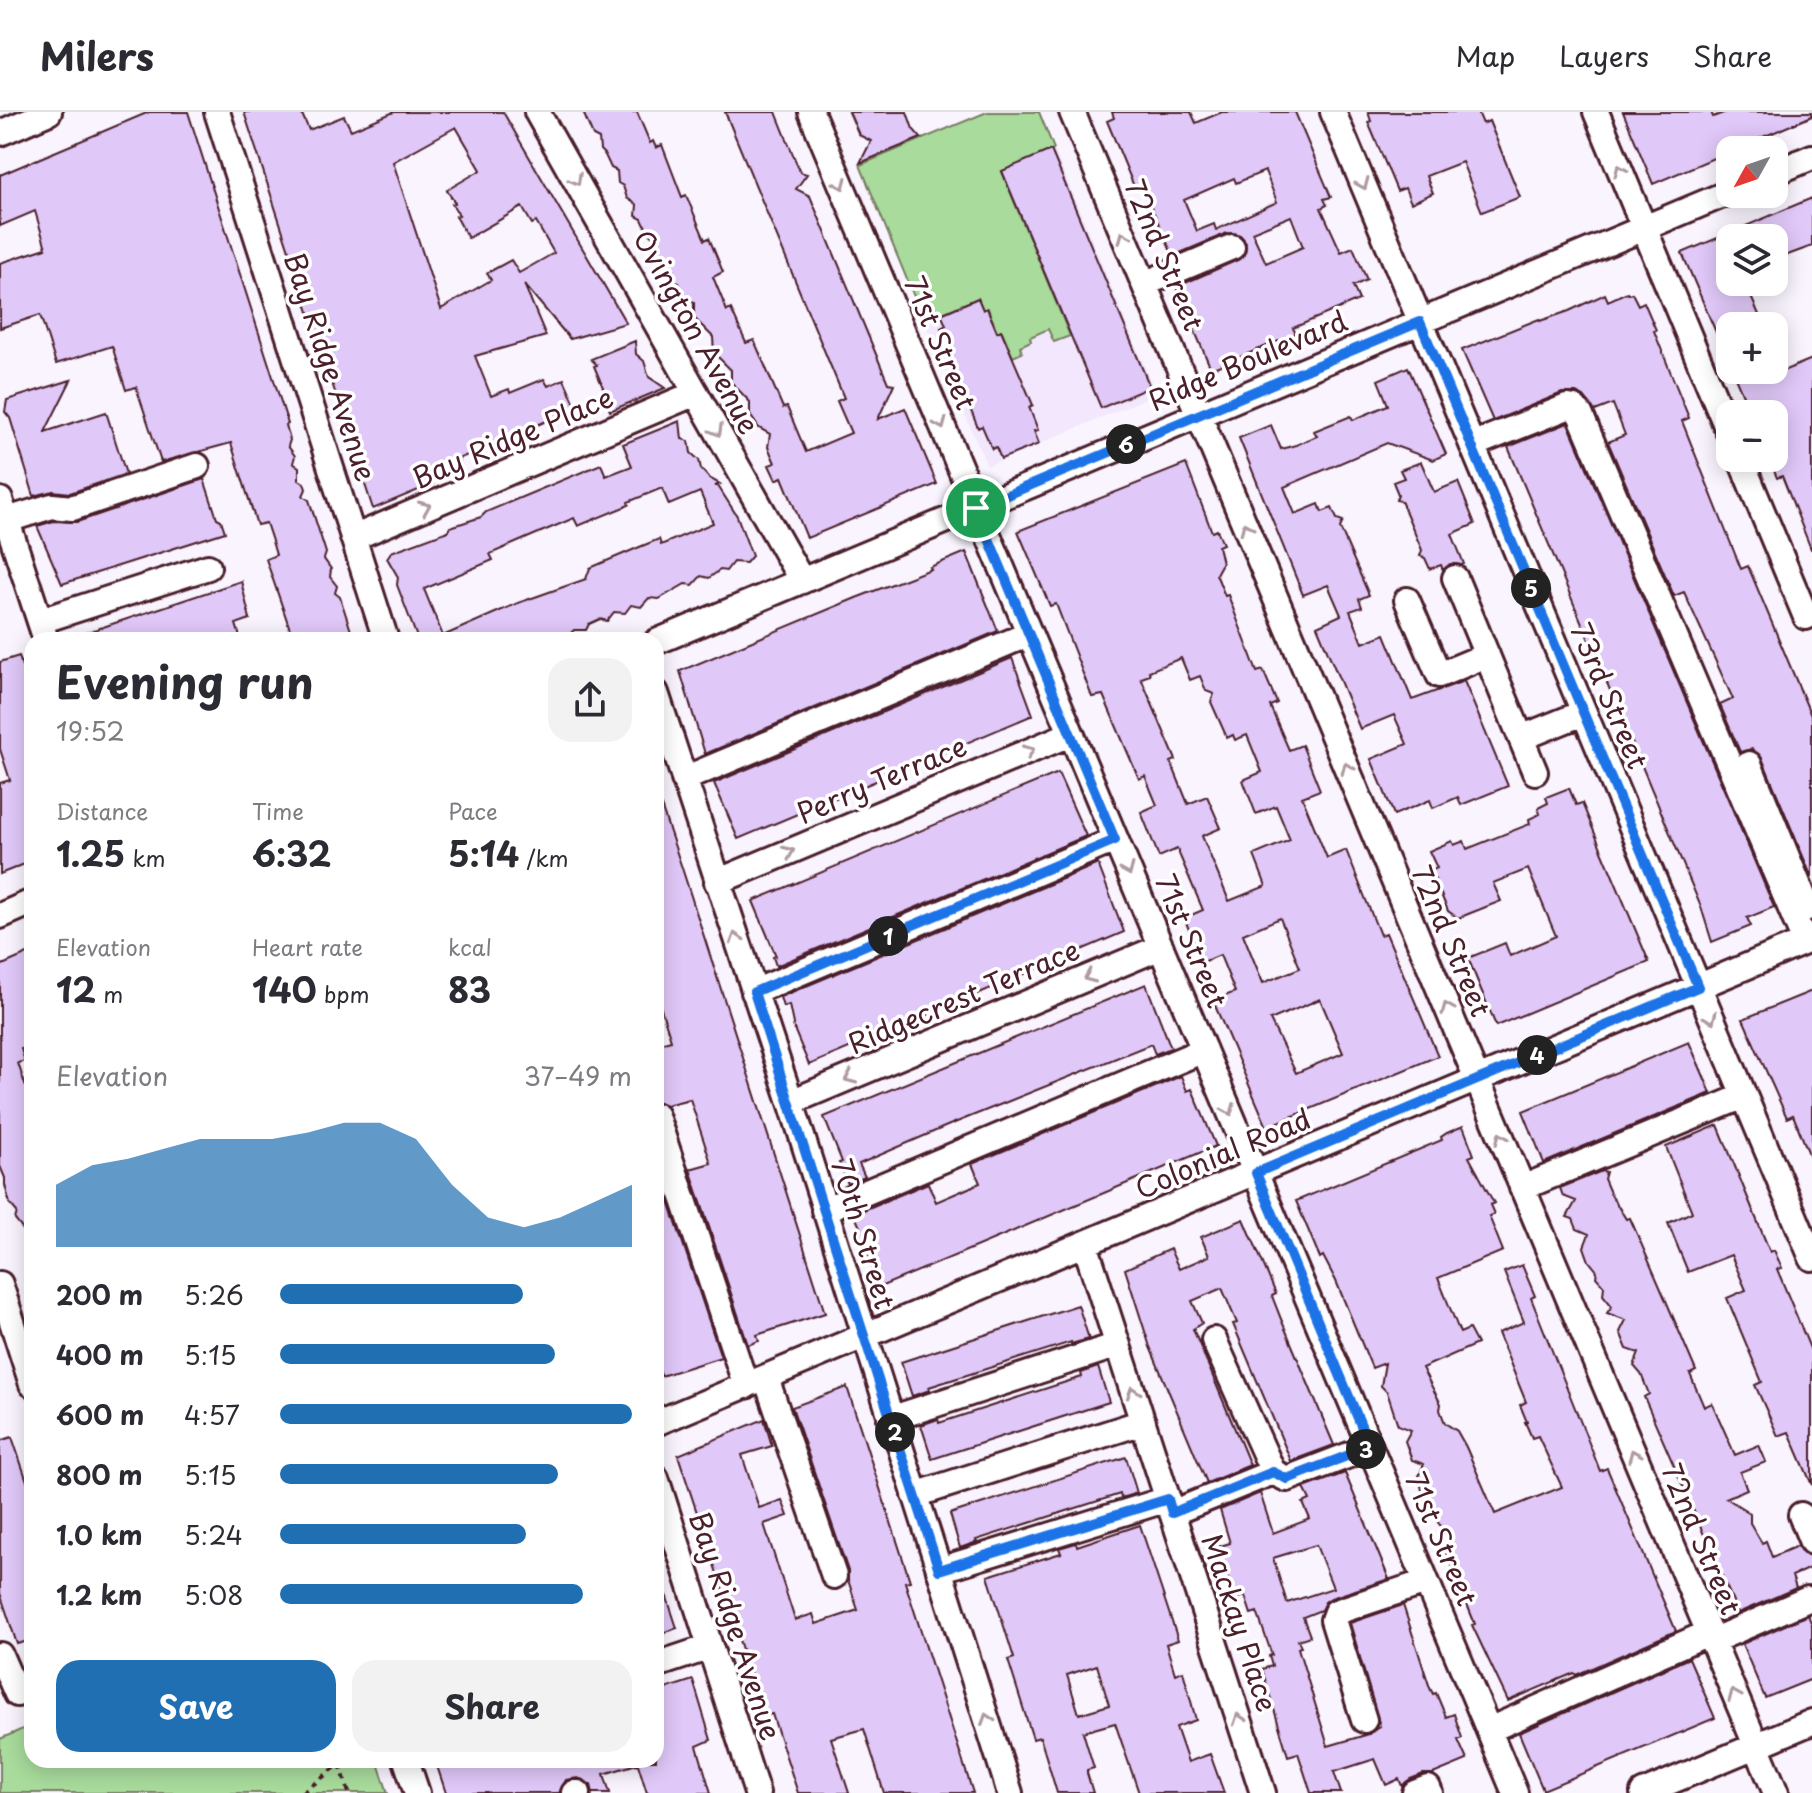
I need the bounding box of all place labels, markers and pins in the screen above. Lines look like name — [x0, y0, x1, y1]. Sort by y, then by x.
pin: 6 — [1106, 424, 1146, 464]
pin — [942, 474, 1010, 542]
pin: 5 — [1511, 568, 1551, 608]
pin: 1 — [868, 916, 908, 956]
pin: 4 — [1517, 1035, 1557, 1075]
pin: 2 — [875, 1412, 915, 1452]
pin: 3 — [1346, 1429, 1386, 1469]

